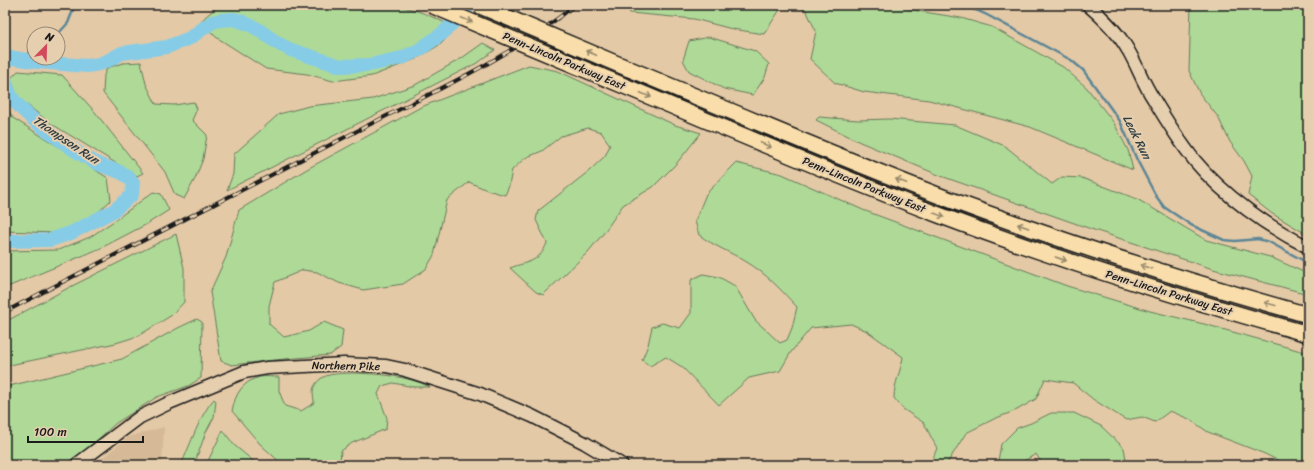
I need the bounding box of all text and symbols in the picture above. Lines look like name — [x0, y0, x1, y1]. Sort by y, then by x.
one-way arrow — [460, 17, 472, 24]
north arrow — [26, 26, 66, 66]
text: N — [42, 27, 57, 48]
street label: Penn-Lincoln Parkway East — [500, 27, 629, 96]
one-way arrow — [586, 48, 598, 56]
one-way arrow — [640, 92, 652, 100]
water label: Thompson Run — [28, 110, 105, 171]
water label: Leak Run — [1116, 111, 1158, 164]
one-way arrow — [760, 142, 772, 150]
street label: Penn-Lincoln Parkway East — [799, 152, 929, 219]
one-way arrow — [895, 176, 907, 184]
one-way arrow — [933, 211, 945, 219]
one-way arrow — [1016, 222, 1029, 229]
one-way arrow — [1055, 255, 1067, 263]
one-way arrow — [1140, 263, 1153, 270]
street label: Penn-Lincoln Parkway East — [1103, 265, 1235, 321]
one-way arrow — [1264, 300, 1277, 308]
street label: Northern Pike — [312, 356, 381, 376]
scale bar — [28, 418, 143, 444]
text: 100 m — [34, 421, 67, 443]

